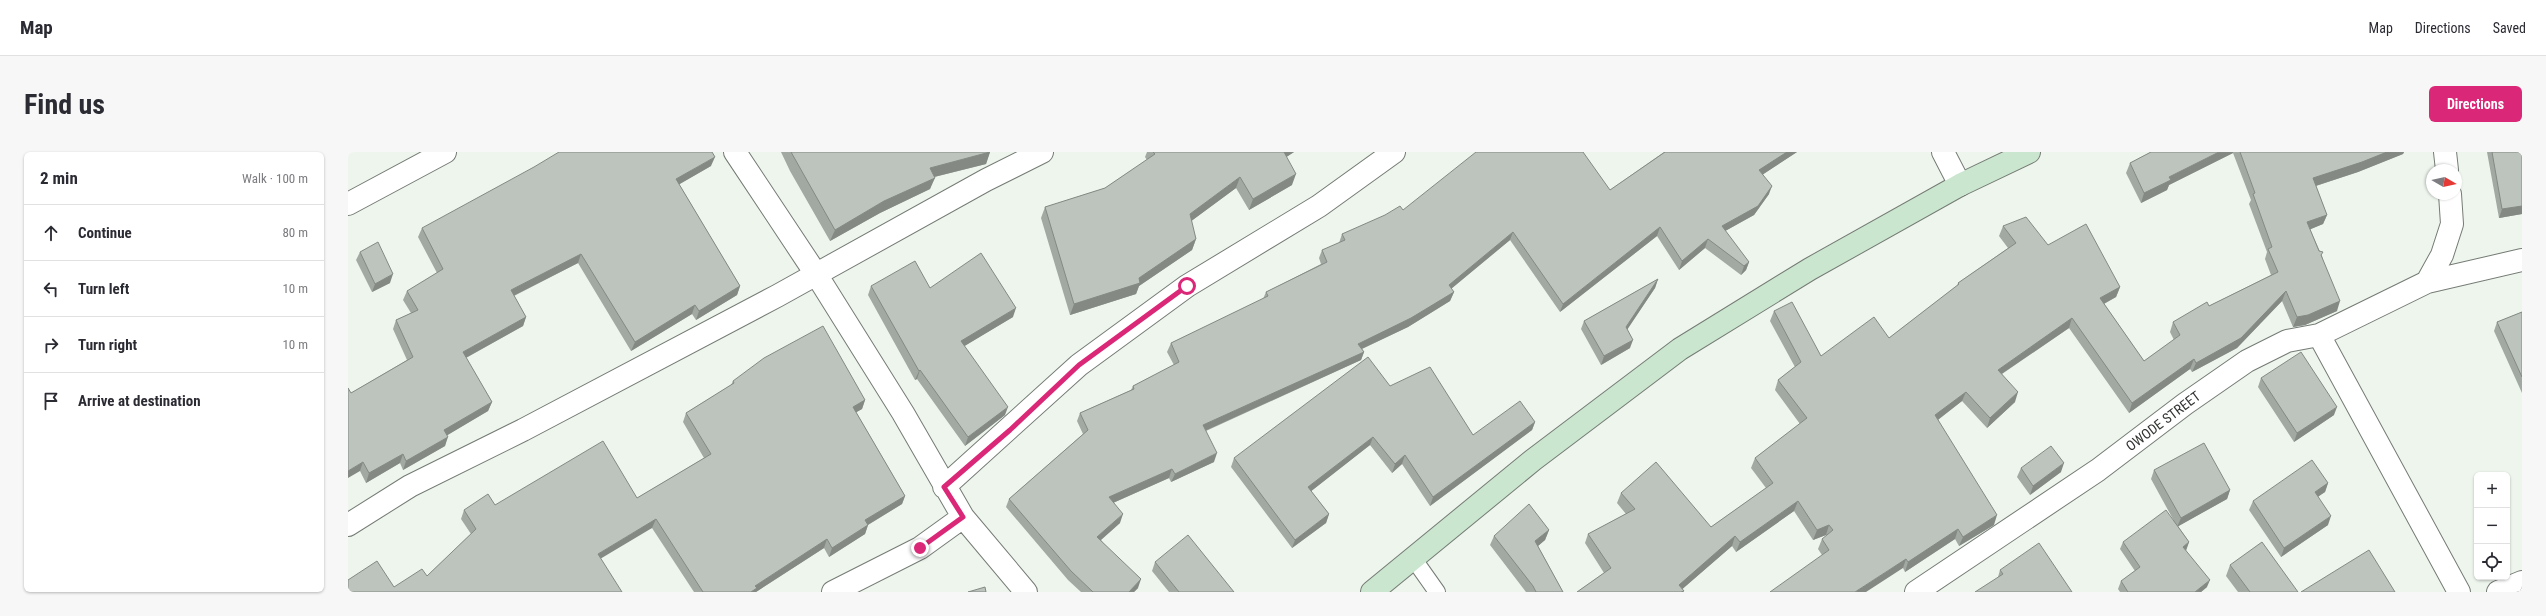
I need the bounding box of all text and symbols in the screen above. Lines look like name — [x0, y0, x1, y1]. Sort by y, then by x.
text: Map — [20, 16, 53, 39]
text: Map — [2369, 20, 2393, 36]
text: Directions — [2415, 20, 2471, 36]
text: Saved — [2493, 20, 2526, 36]
button: Directions — [2429, 86, 2522, 122]
text: Find us — [24, 88, 105, 121]
north arrow — [2426, 164, 2462, 200]
text: 2 min — [40, 168, 78, 188]
text: Walk · 100 m — [242, 171, 308, 186]
icon: ahead — [40, 222, 62, 244]
text: Continue — [78, 224, 132, 242]
text: 80 m — [282, 225, 308, 240]
route start — [1178, 277, 1196, 295]
icon: left — [40, 278, 62, 300]
text: Turn left — [78, 280, 129, 298]
text: 10 m — [282, 281, 308, 296]
icon: right — [40, 334, 62, 356]
text: Turn right — [78, 336, 137, 354]
text: 10 m — [282, 337, 308, 352]
street label: OWODE STREET — [2123, 388, 2203, 454]
icon: arrive — [40, 390, 62, 412]
text: Arrive at destination — [78, 392, 201, 410]
map controls — [2474, 472, 2510, 580]
button: + — [2474, 472, 2510, 508]
button: − — [2474, 508, 2510, 544]
route end — [911, 539, 929, 557]
button: locate — [2474, 544, 2510, 580]

